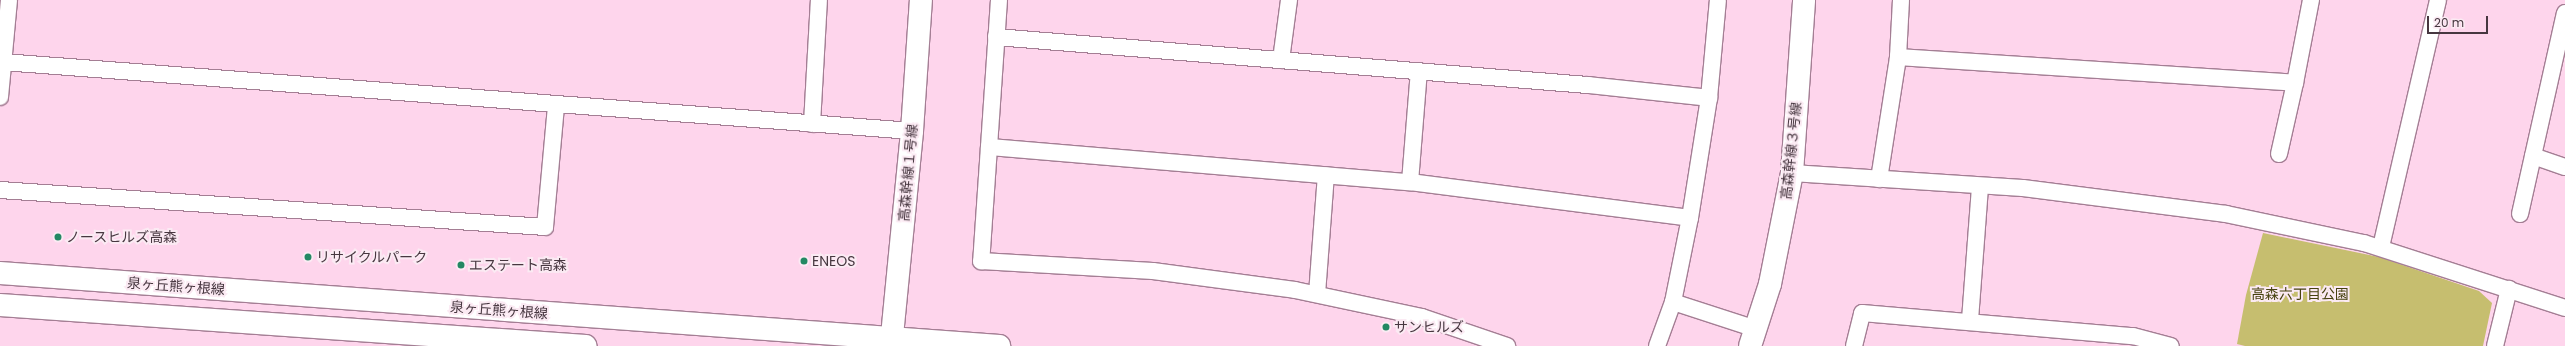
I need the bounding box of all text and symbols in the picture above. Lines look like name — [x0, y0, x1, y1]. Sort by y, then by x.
scale bar — [2429, 8, 2490, 34]
text: 20 m — [2434, 14, 2464, 31]
street label: 高森幹線３号線 — [1778, 101, 1804, 201]
street label: 高森幹線１号線 — [895, 123, 921, 223]
place label: ノースヒルズ高森 — [66, 229, 178, 245]
marker: ノースヒルズ高森 — [53, 232, 63, 242]
place label: リサイクルパーク — [316, 249, 428, 265]
marker: リサイクルパーク — [303, 252, 313, 262]
place label: ENEOS — [812, 253, 855, 269]
marker: ENEOS — [799, 256, 809, 266]
place label: エステート高森 — [469, 257, 567, 273]
marker: エステート高森 — [456, 260, 466, 270]
street label: 泉ヶ丘熊ヶ根線 — [127, 274, 225, 298]
park label: 高森六丁目公園 — [2251, 286, 2349, 302]
street label: 泉ヶ丘熊ヶ根線 — [450, 298, 548, 322]
place label: サンヒルズ — [1394, 319, 1464, 335]
marker: サンヒルズ — [1381, 322, 1391, 332]

